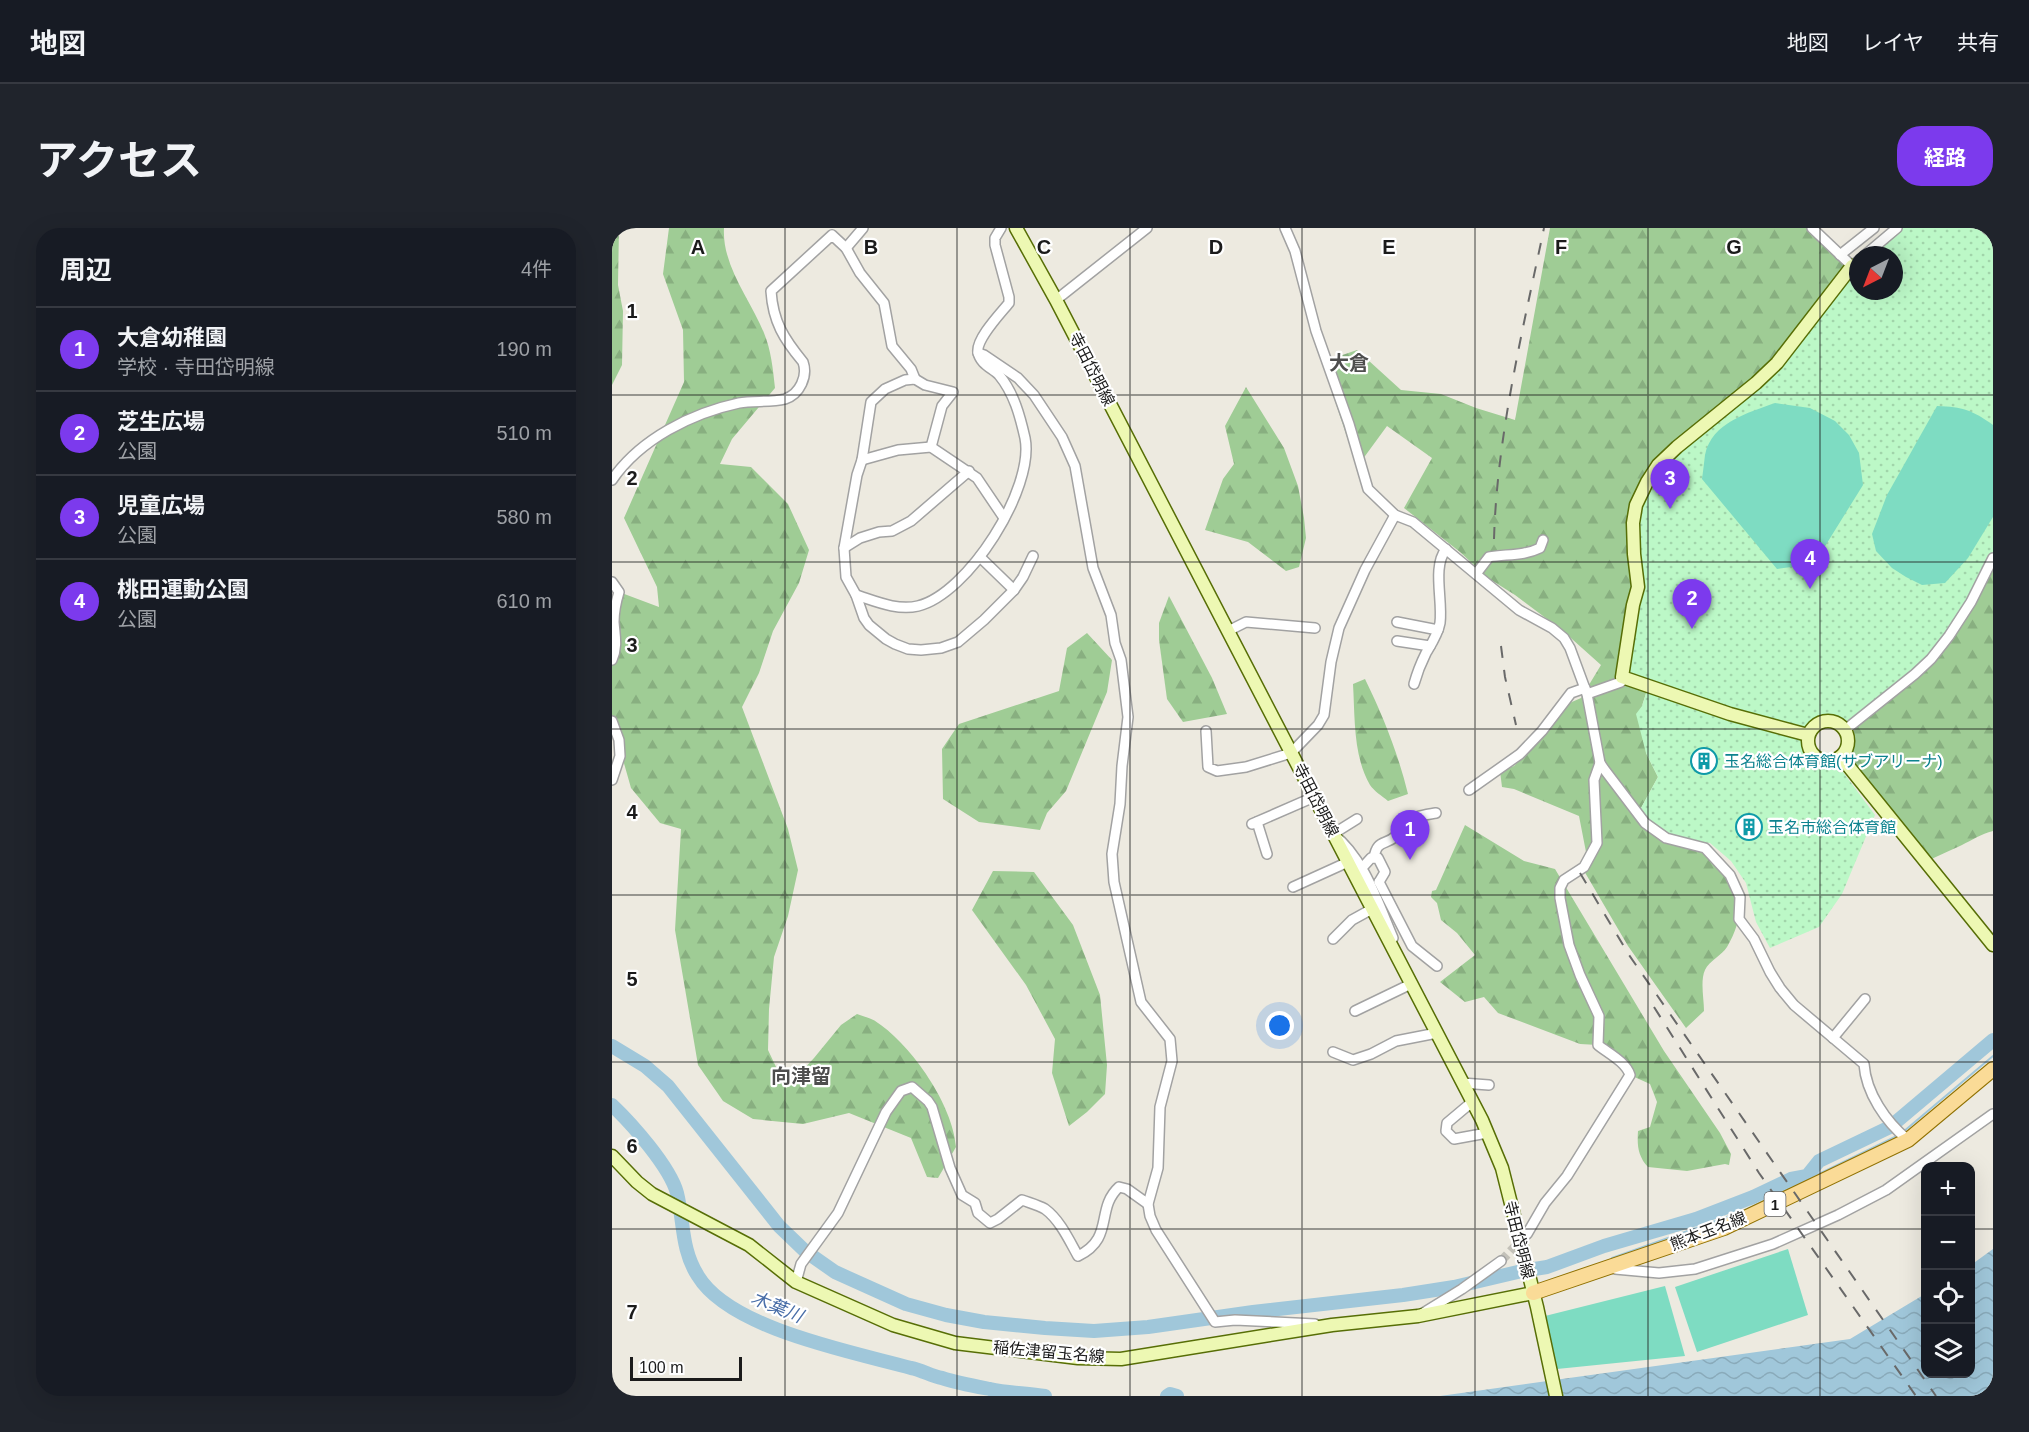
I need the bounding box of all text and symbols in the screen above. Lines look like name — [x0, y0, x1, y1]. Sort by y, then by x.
text: 地図 — [30, 28, 86, 59]
text: 地図 — [1787, 31, 1829, 54]
text: レイヤ — [1862, 31, 1924, 54]
text: 共有 — [1957, 31, 1999, 54]
button: 経路 — [1897, 126, 1993, 186]
text: アクセス — [36, 137, 202, 184]
text: A — [691, 236, 705, 258]
text: B — [864, 236, 878, 258]
text: C — [1037, 236, 1051, 258]
text: D — [1209, 236, 1223, 258]
text: E — [1382, 236, 1396, 258]
text: F — [1555, 236, 1567, 258]
text: G — [1726, 236, 1742, 258]
north arrow — [1849, 246, 1903, 300]
text: 周辺 — [60, 255, 112, 285]
text: 4件 — [521, 258, 552, 280]
text: 1 — [626, 300, 638, 322]
text: 大倉幼稚園 — [117, 325, 227, 350]
street label: 寺田岱明線 — [1066, 329, 1118, 409]
text: 1 — [74, 338, 85, 360]
text: 190 m — [496, 338, 552, 360]
district label: 大倉 — [1329, 352, 1369, 374]
text: 学校 · 寺田岱明線 — [117, 356, 275, 378]
text: 芝生広場 — [117, 409, 205, 434]
text: 2 — [74, 422, 85, 444]
text: 510 m — [496, 422, 552, 444]
text: 公園 — [117, 440, 157, 462]
pin: 3 — [1650, 460, 1690, 509]
text: 2 — [626, 467, 638, 489]
text: 児童広場 — [117, 493, 205, 518]
text: 3 — [74, 506, 85, 528]
text: 580 m — [496, 506, 552, 528]
text: 公園 — [117, 524, 157, 546]
pin: 4 — [1790, 540, 1830, 589]
text: 桃田運動公園 — [117, 577, 249, 602]
pin: 2 — [1672, 580, 1712, 629]
text: 4 — [74, 590, 85, 612]
text: 610 m — [496, 590, 552, 612]
text: 公園 — [117, 608, 157, 630]
text: 3 — [626, 634, 638, 656]
building icon: 玉名総合体育館(サブアリーナ) — [1689, 746, 1719, 776]
place label: 玉名総合体育館(サブアリーナ) — [1724, 753, 1943, 770]
street label: 寺田岱明線 — [1290, 760, 1342, 840]
text: 4 — [626, 801, 638, 823]
pin: 1 — [1390, 810, 1430, 860]
building icon: 玉名市総合体育館 — [1734, 812, 1764, 842]
place label: 玉名市総合体育館 — [1768, 819, 1896, 836]
text: 5 — [626, 968, 638, 990]
your location — [1265, 1011, 1294, 1040]
district label: 向津留 — [771, 1065, 831, 1087]
text: 6 — [626, 1135, 638, 1157]
map controls — [1921, 1162, 1975, 1378]
button: + — [1921, 1162, 1975, 1216]
road number: 1 — [1764, 1192, 1786, 1216]
street label: 寺田岱明線 — [1501, 1199, 1537, 1281]
street label: 熊本玉名線 — [1668, 1209, 1748, 1253]
button: − — [1921, 1216, 1975, 1270]
button: locate — [1921, 1270, 1975, 1324]
water label: 木葉川 — [748, 1288, 808, 1327]
text: 7 — [626, 1301, 638, 1323]
button: layers — [1921, 1324, 1975, 1378]
street label: 稲佐津留玉名線 — [992, 1339, 1106, 1365]
scale bar — [630, 1354, 742, 1382]
text: 100 m — [639, 1359, 683, 1376]

